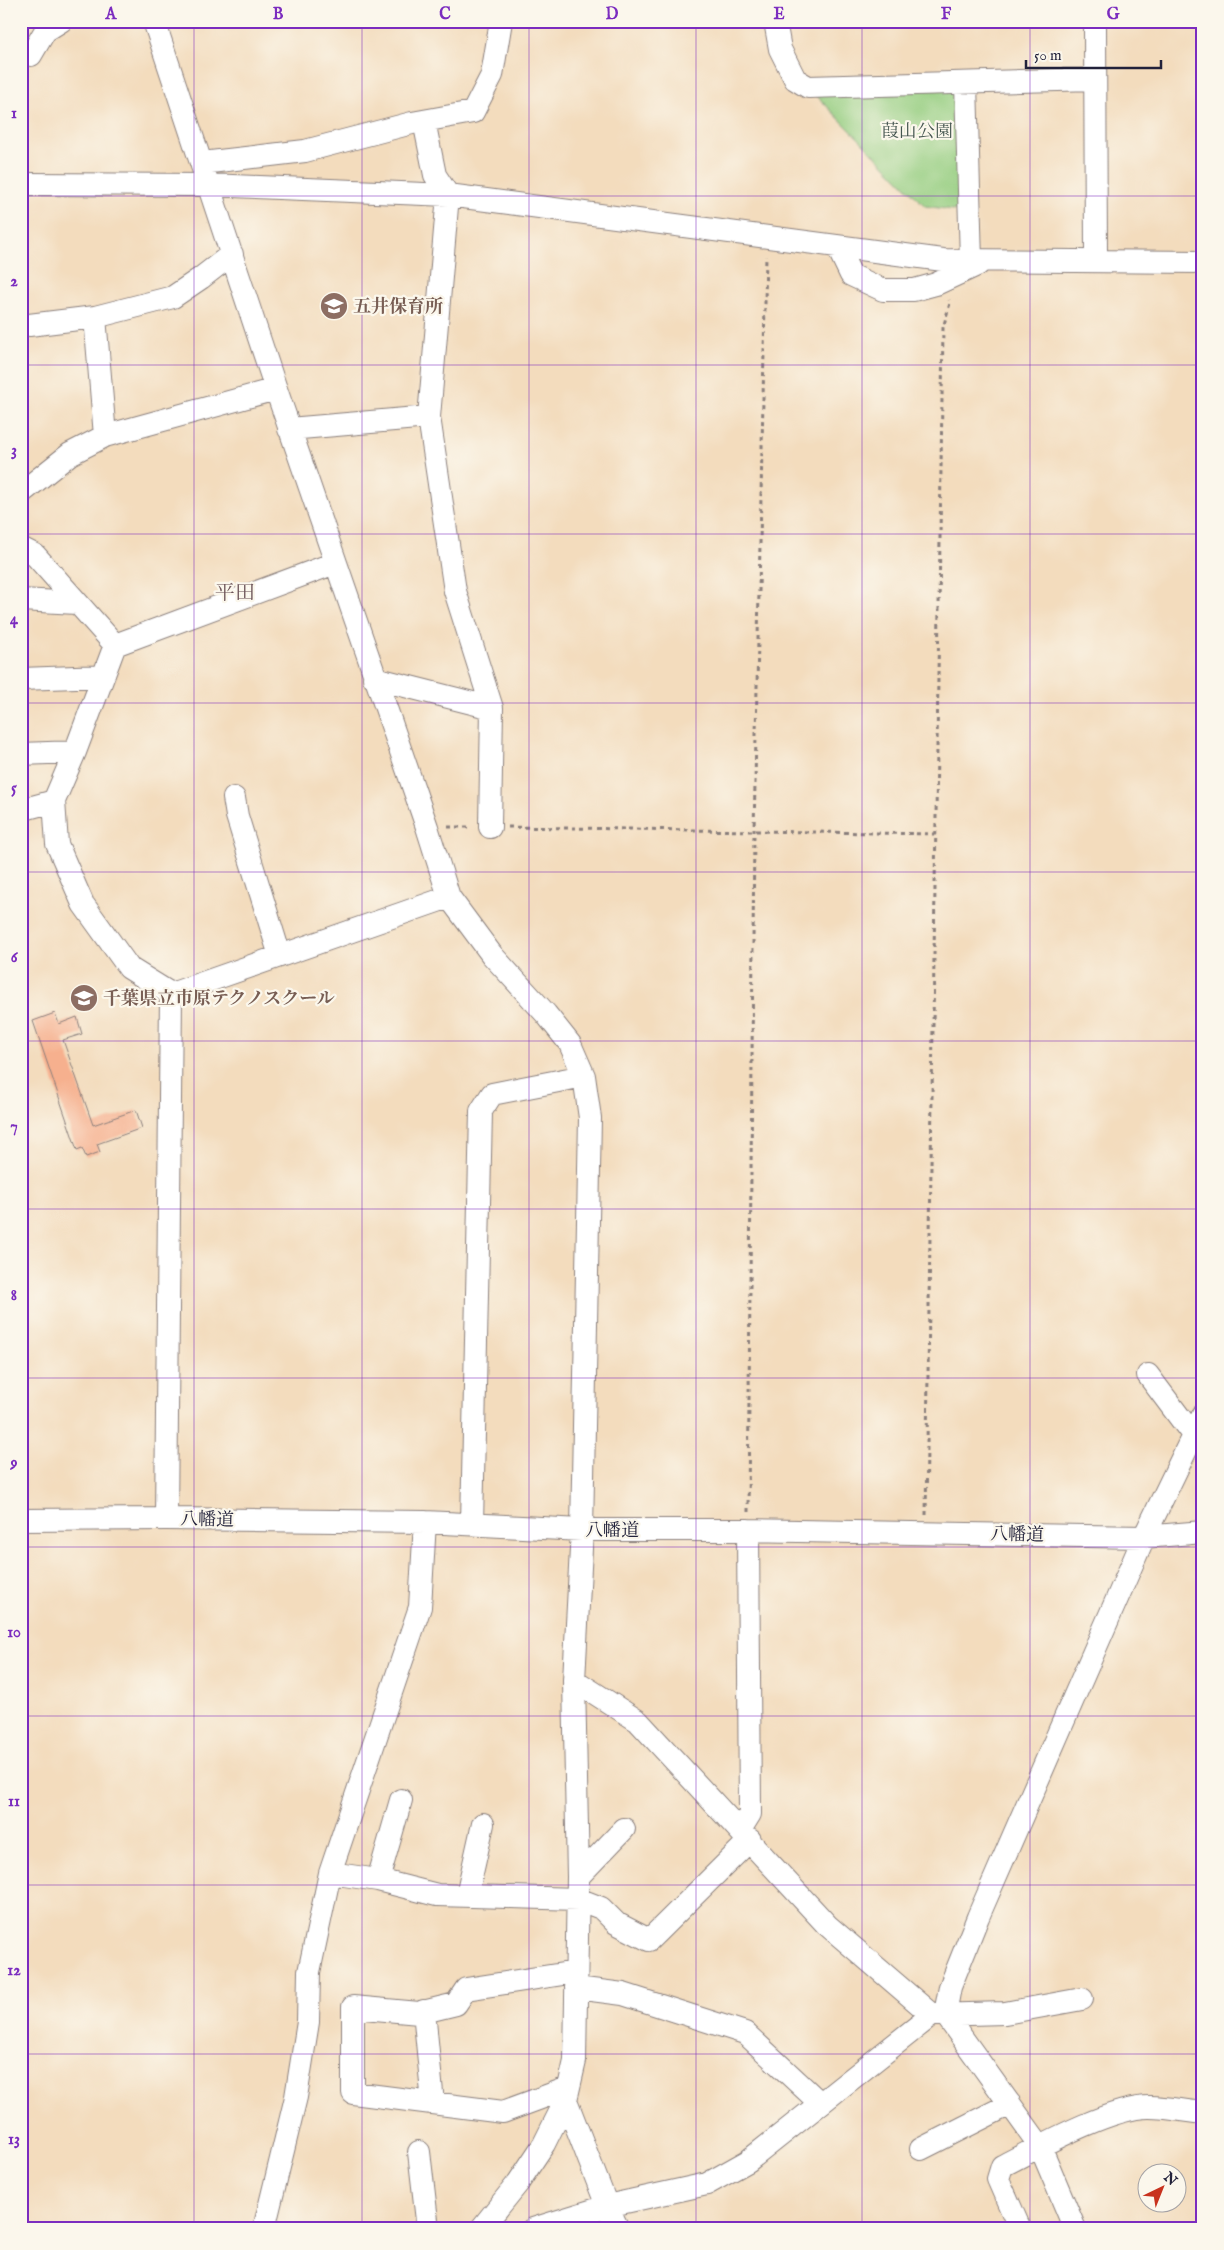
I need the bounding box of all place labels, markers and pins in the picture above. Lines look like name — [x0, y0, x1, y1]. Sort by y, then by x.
school or university icon: 五井保育所 — [319, 291, 349, 321]
place label: 五井保育所 — [353, 296, 443, 319]
school or university icon: 千葉県立市原テクノスクール — [69, 983, 99, 1013]
place label: 千葉県立市原テクノスクール — [103, 988, 335, 1011]

